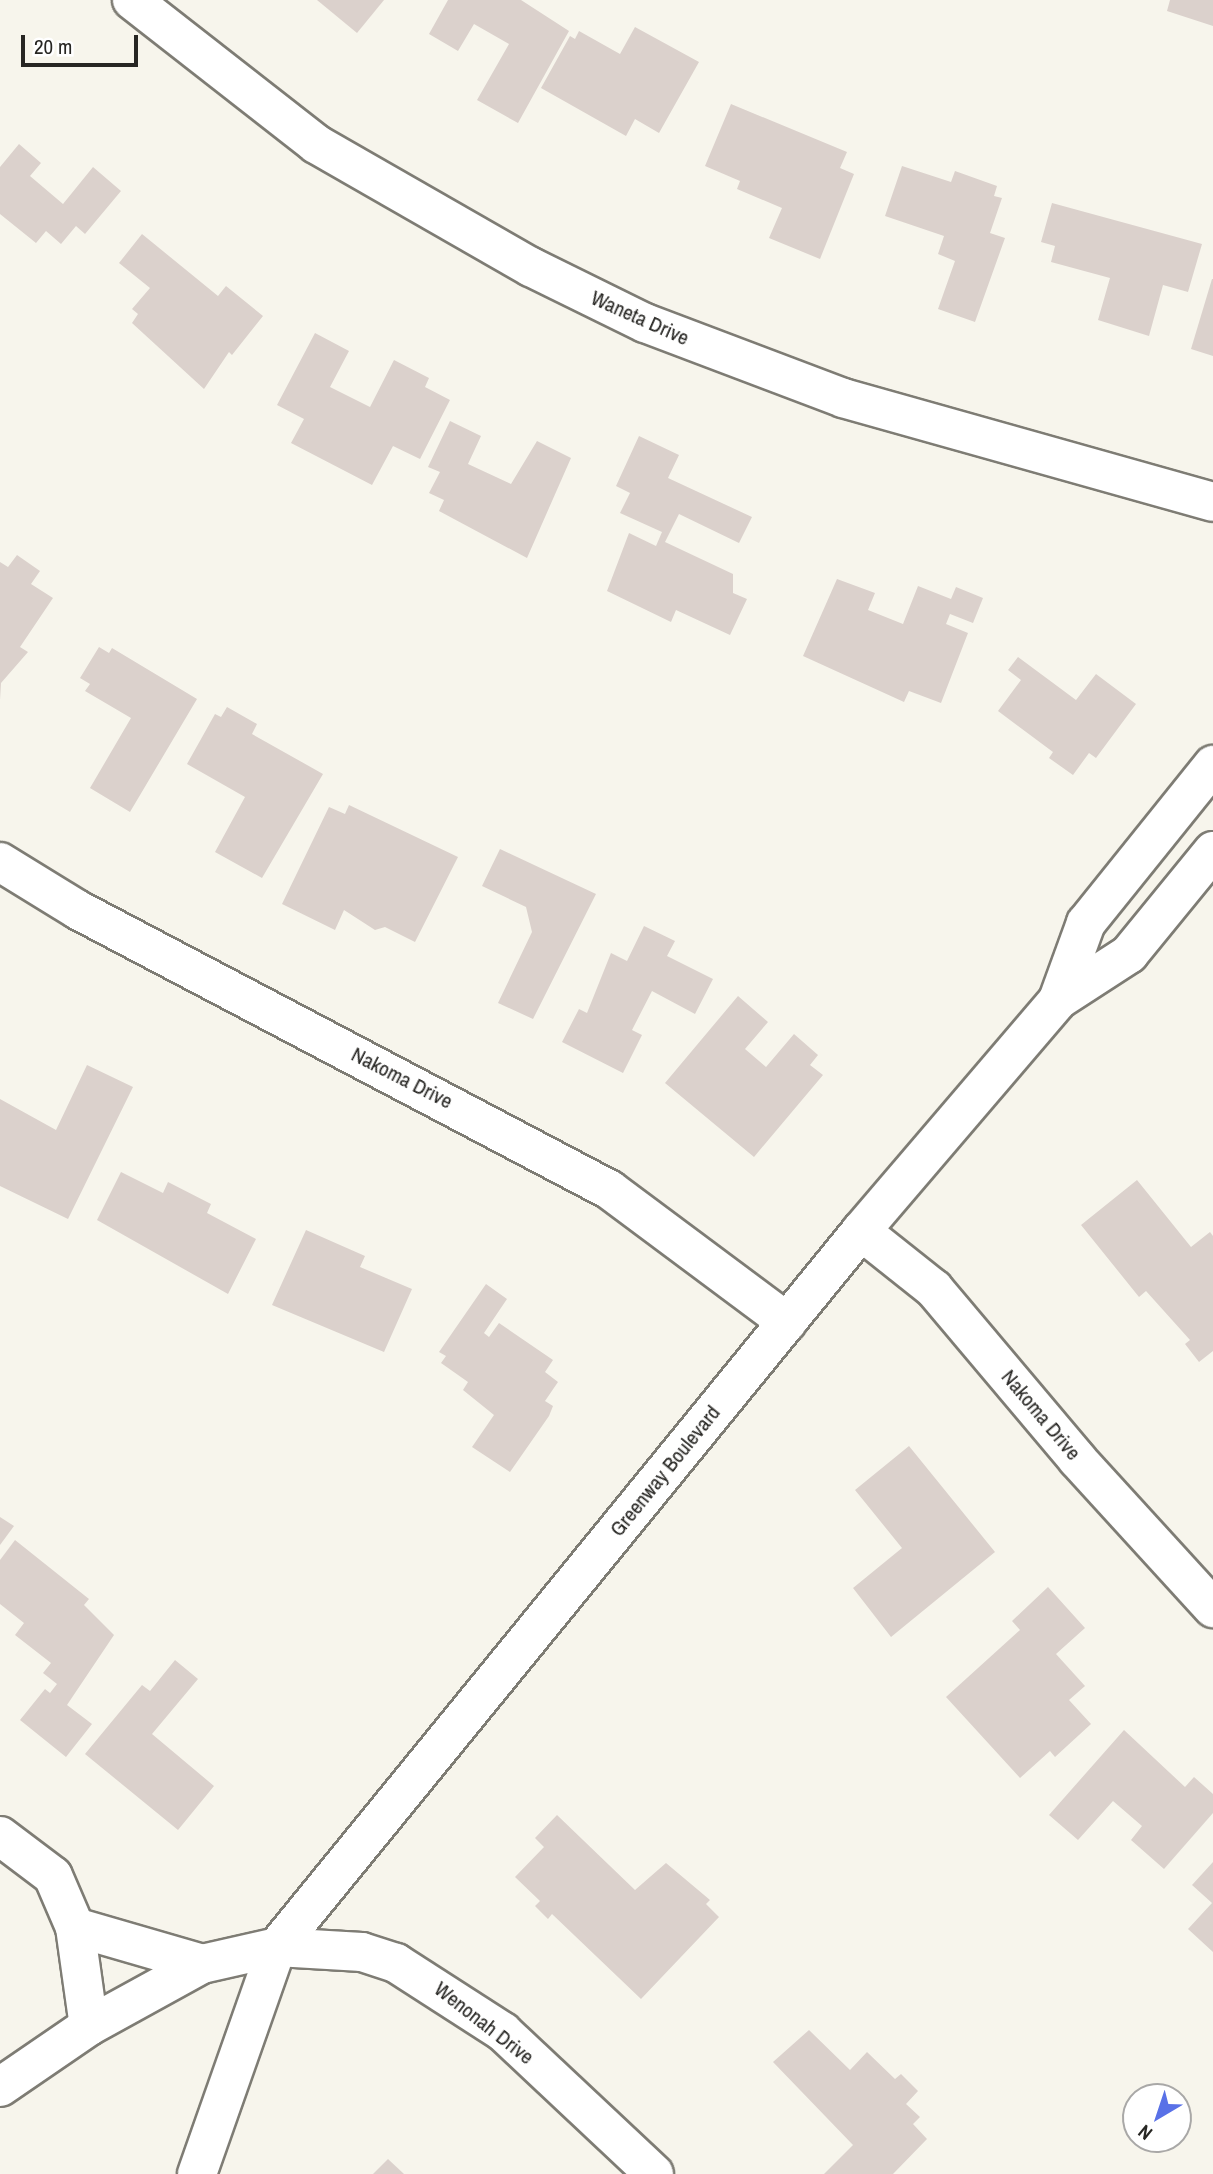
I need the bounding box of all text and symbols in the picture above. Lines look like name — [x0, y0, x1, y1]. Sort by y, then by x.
scale bar — [24, 21, 142, 65]
text: 20 m — [34, 32, 72, 61]
street label: Waneta Drive — [587, 285, 693, 351]
street label: Nakoma Drive — [347, 1042, 457, 1114]
street label: Nakoma Drive — [996, 1365, 1086, 1465]
street label: Greenway Boulevard — [605, 1401, 725, 1541]
street label: Wenonah Drive — [429, 1976, 539, 2070]
north arrow — [1122, 2083, 1192, 2153]
text: N — [1132, 2119, 1158, 2146]

